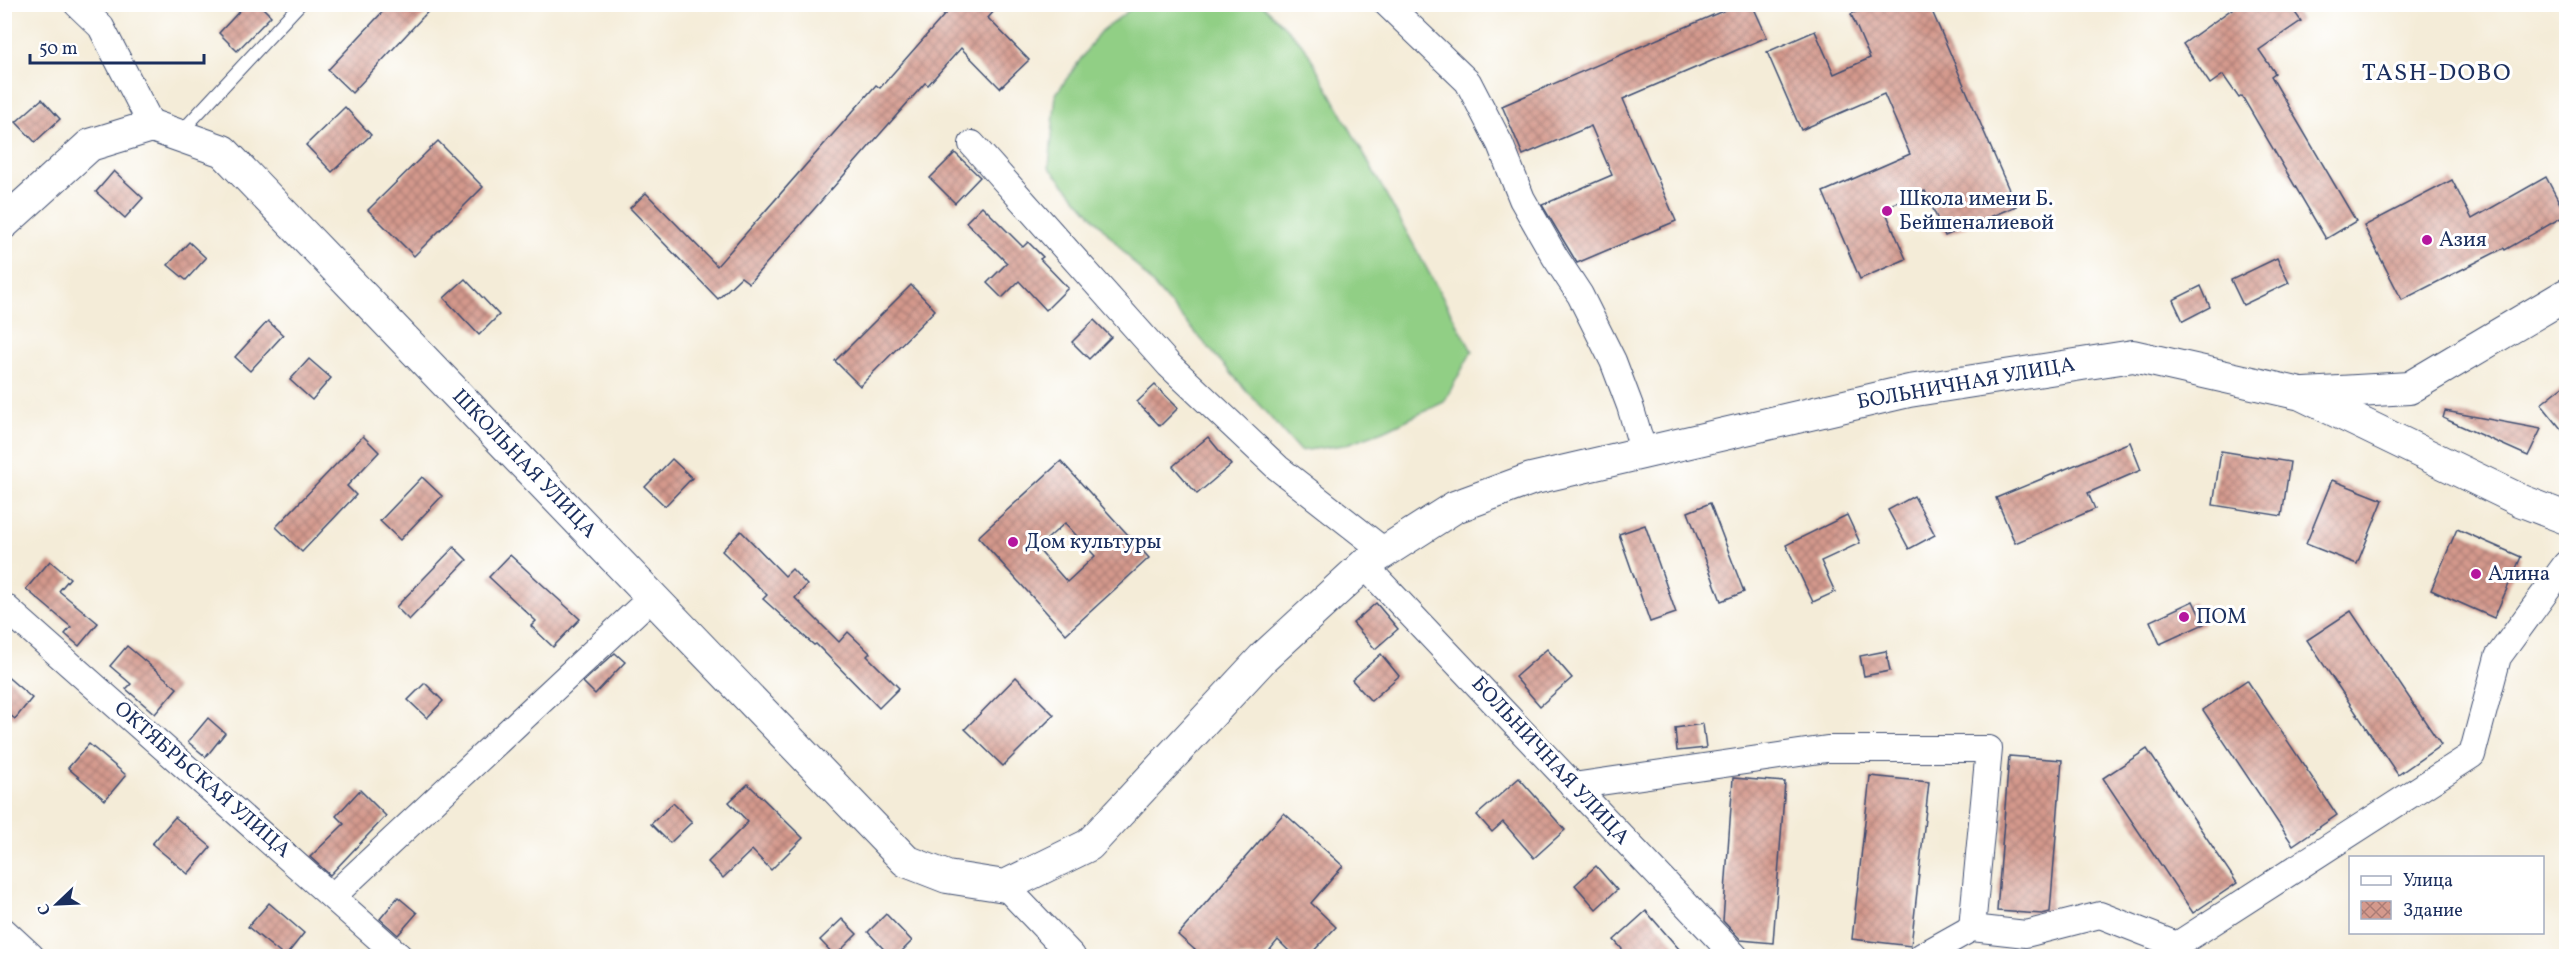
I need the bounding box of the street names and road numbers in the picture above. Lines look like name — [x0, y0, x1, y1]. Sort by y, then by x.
street label: БОЛЬНИЧНАЯ УЛИЦА — [1855, 351, 2077, 417]
street label: ШКОЛЬНАЯ УЛИЦА — [445, 383, 603, 545]
street label: БОЛЬНИЧНАЯ УЛИЦА — [1464, 670, 1636, 852]
street label: ОКТЯБРЬСКАЯ УЛИЦА — [107, 695, 297, 865]

